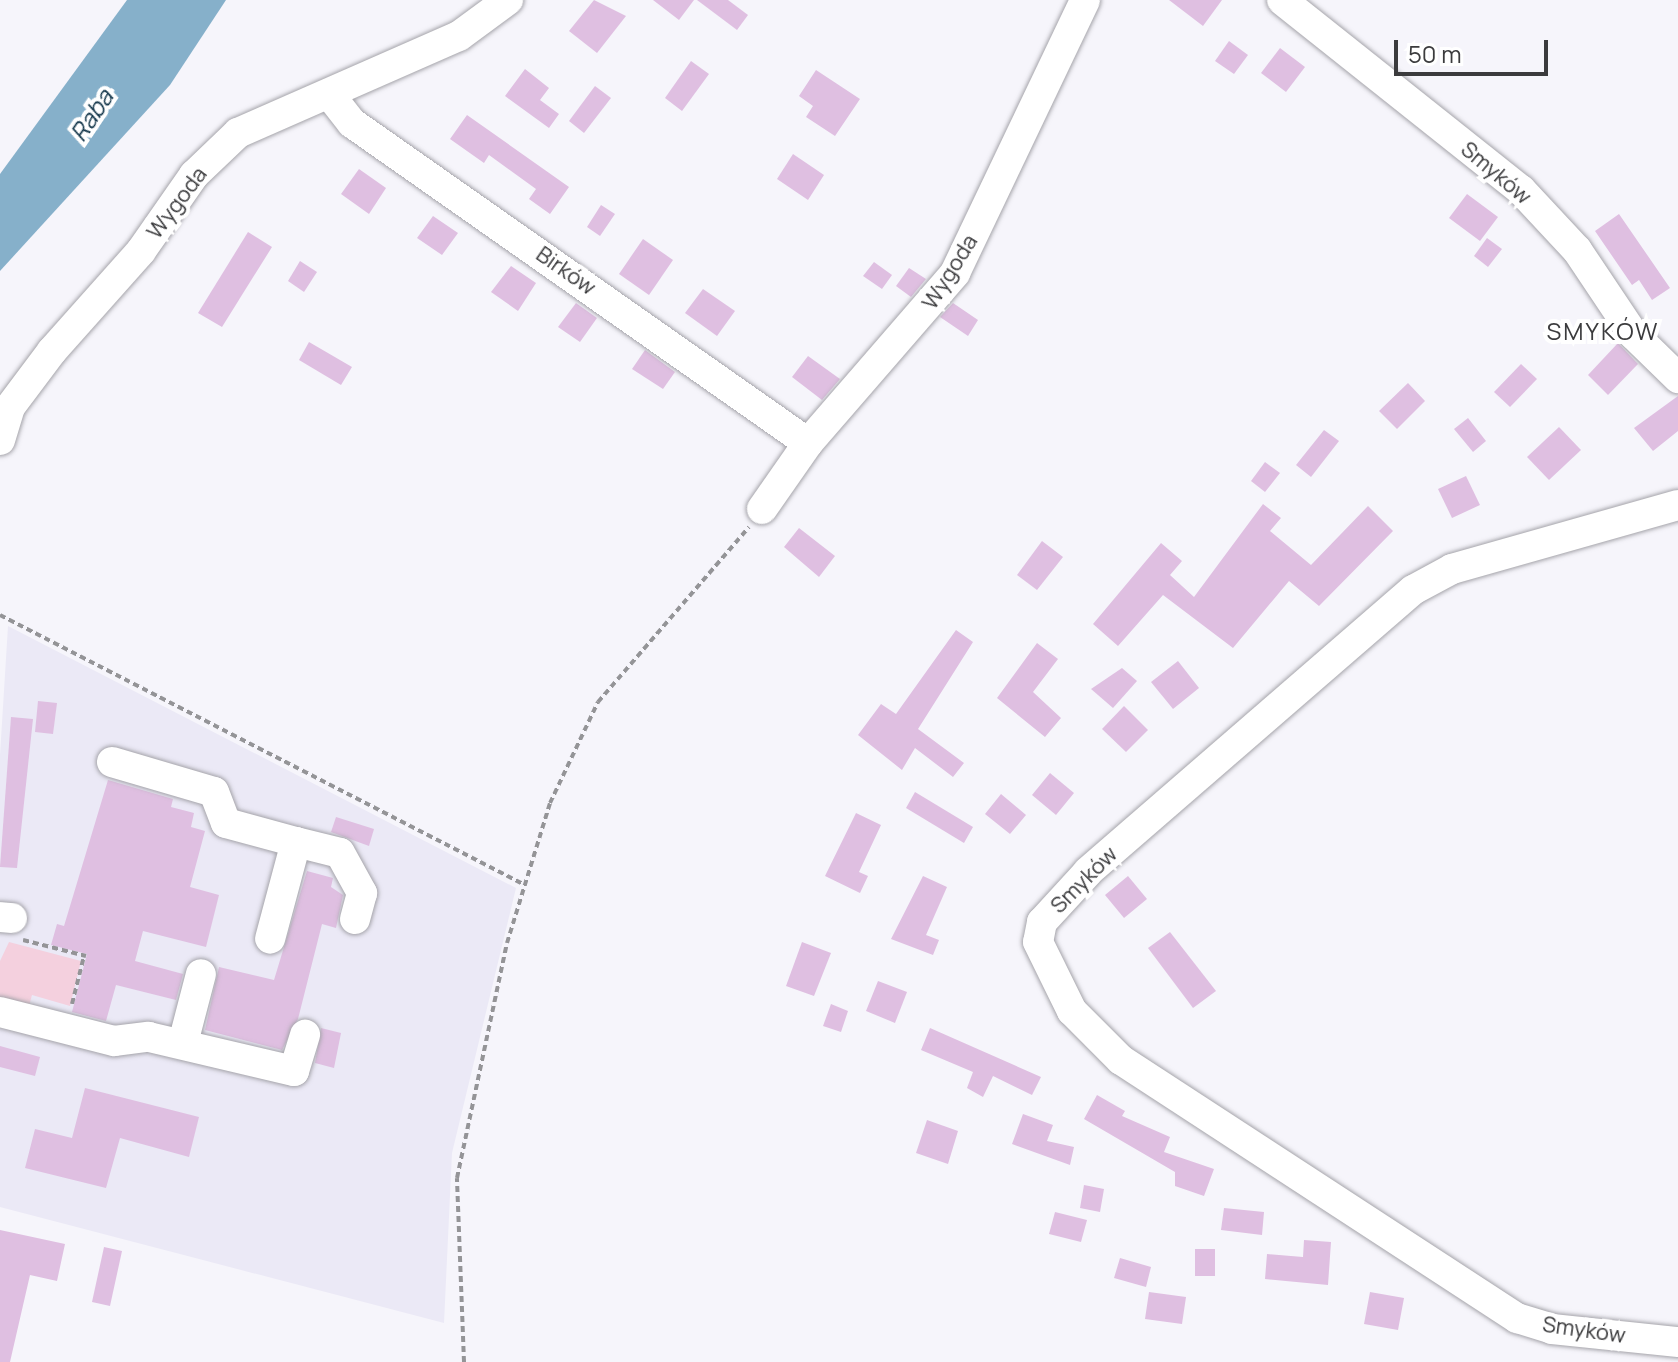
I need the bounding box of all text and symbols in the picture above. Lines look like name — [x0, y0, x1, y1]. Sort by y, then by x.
scale bar — [1398, 24, 1552, 74]
text: 50 m — [1408, 37, 1462, 70]
water label: Raba — [63, 84, 119, 146]
street label: Smyków — [1456, 136, 1536, 210]
street label: Wygoda — [141, 162, 213, 244]
street label: Wygoda — [917, 230, 983, 314]
street label: Birków — [531, 241, 601, 301]
district label: SMYKÓW — [1547, 317, 1659, 345]
street label: Smyków — [1045, 841, 1123, 919]
street label: Smyków — [1541, 1311, 1627, 1349]

